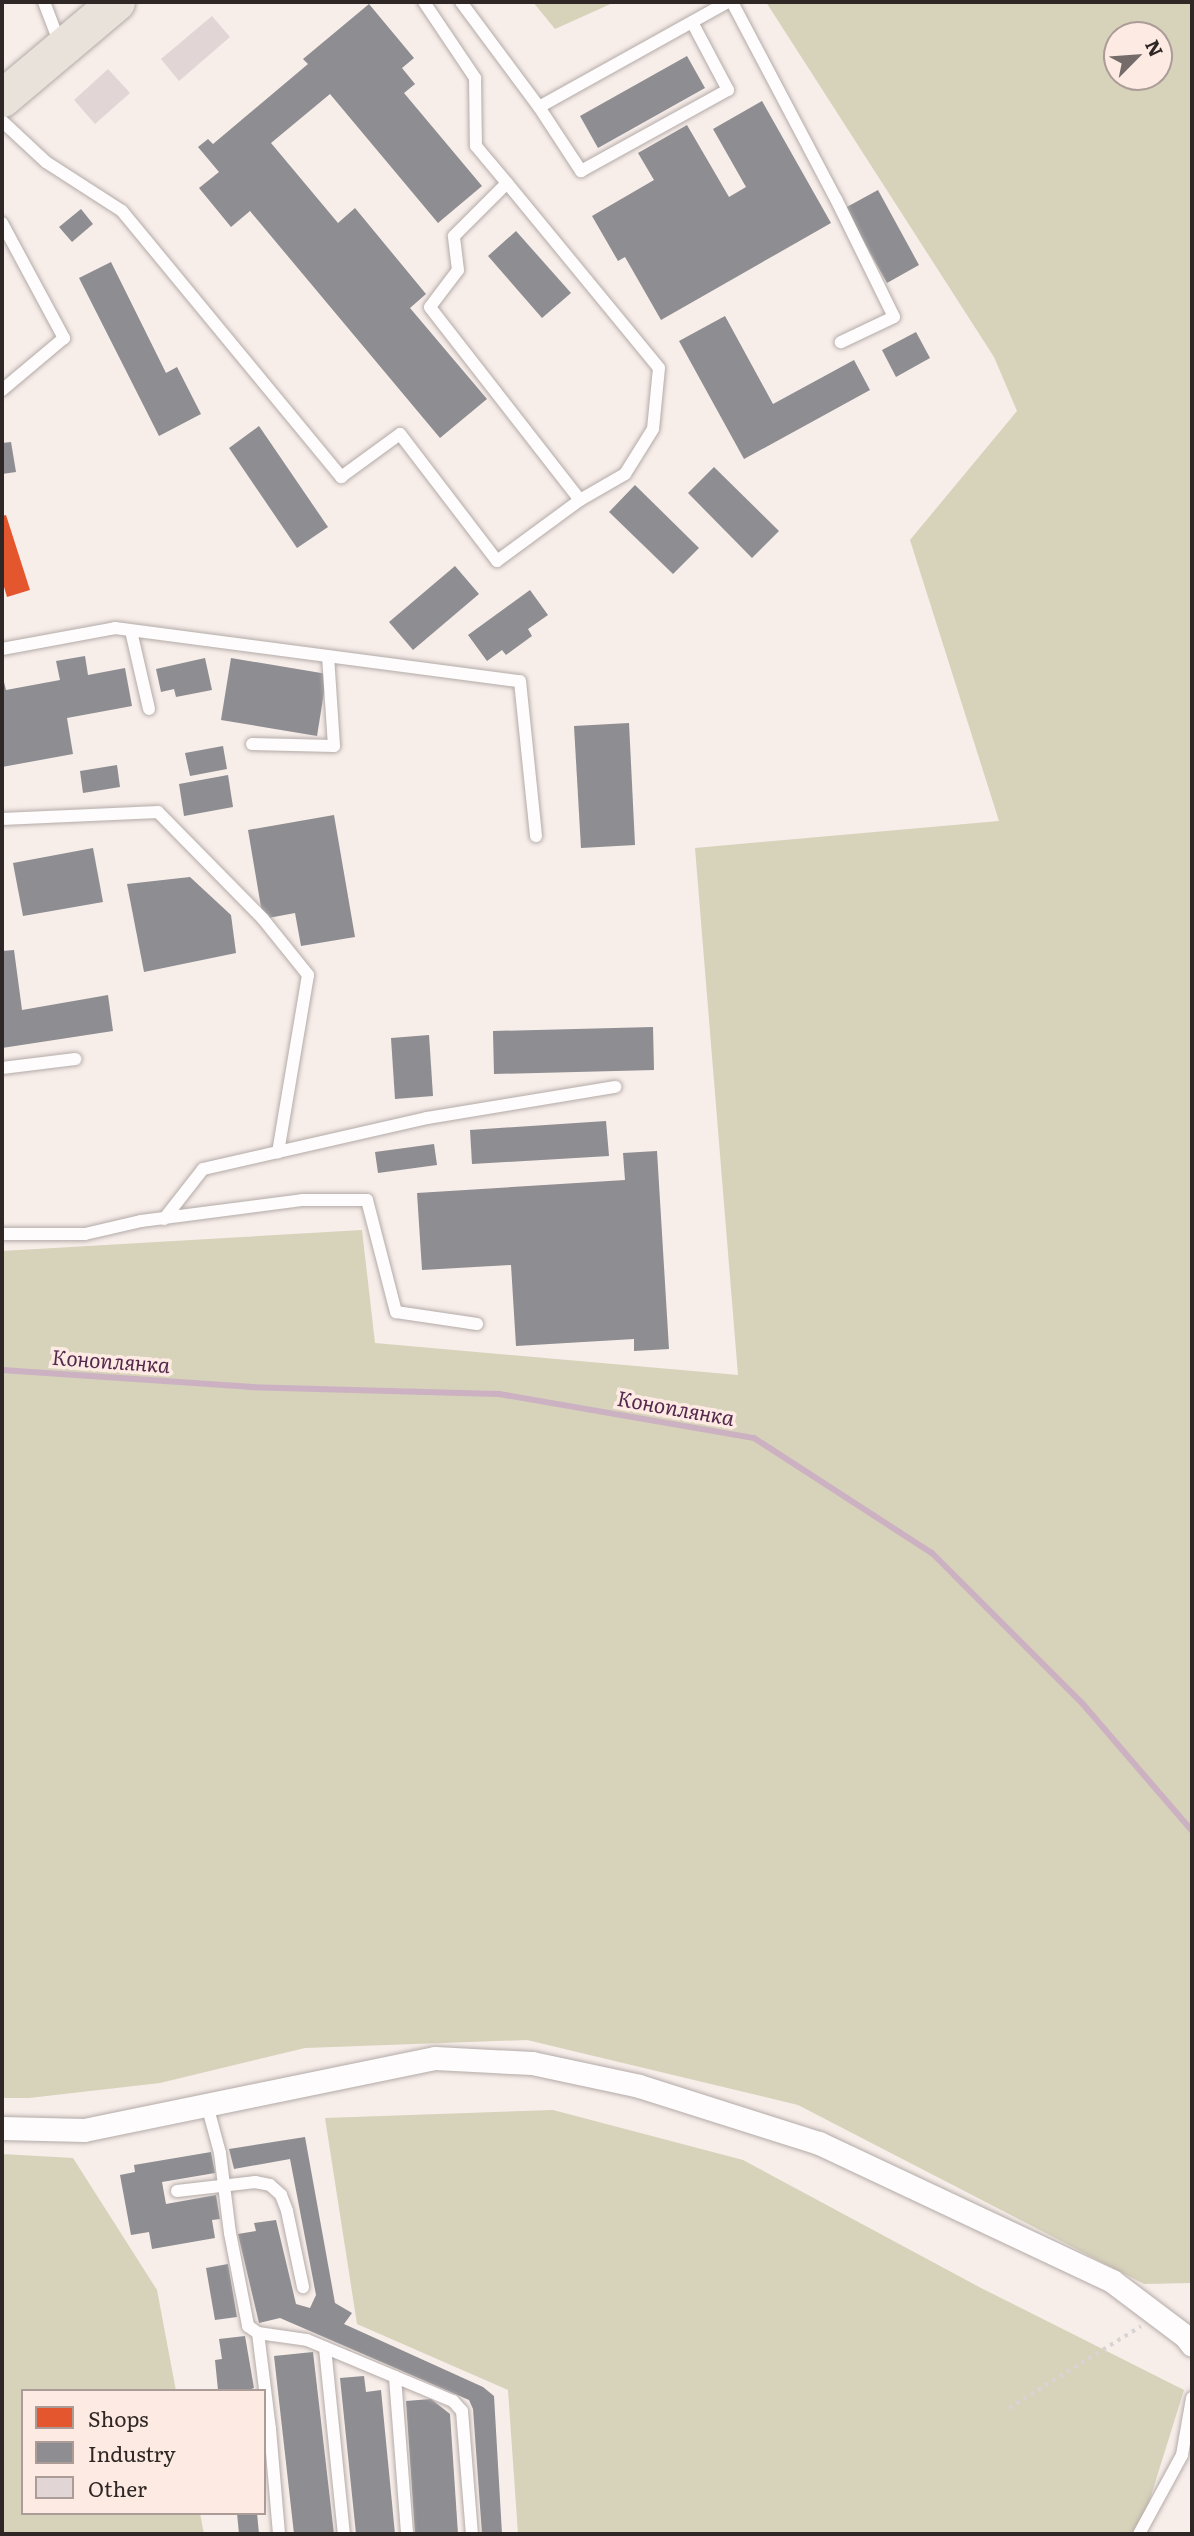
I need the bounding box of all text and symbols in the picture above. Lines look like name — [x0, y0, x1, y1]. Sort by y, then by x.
north arrow — [1103, 21, 1173, 91]
text: N — [1139, 35, 1171, 61]
water label: Коноплянка — [51, 1343, 171, 1377]
water label: Коноплянка — [615, 1384, 737, 1430]
legend — [21, 2389, 266, 2515]
text: Shops — [88, 2402, 149, 2433]
text: Industry — [88, 2437, 176, 2468]
text: Other — [88, 2472, 147, 2503]

